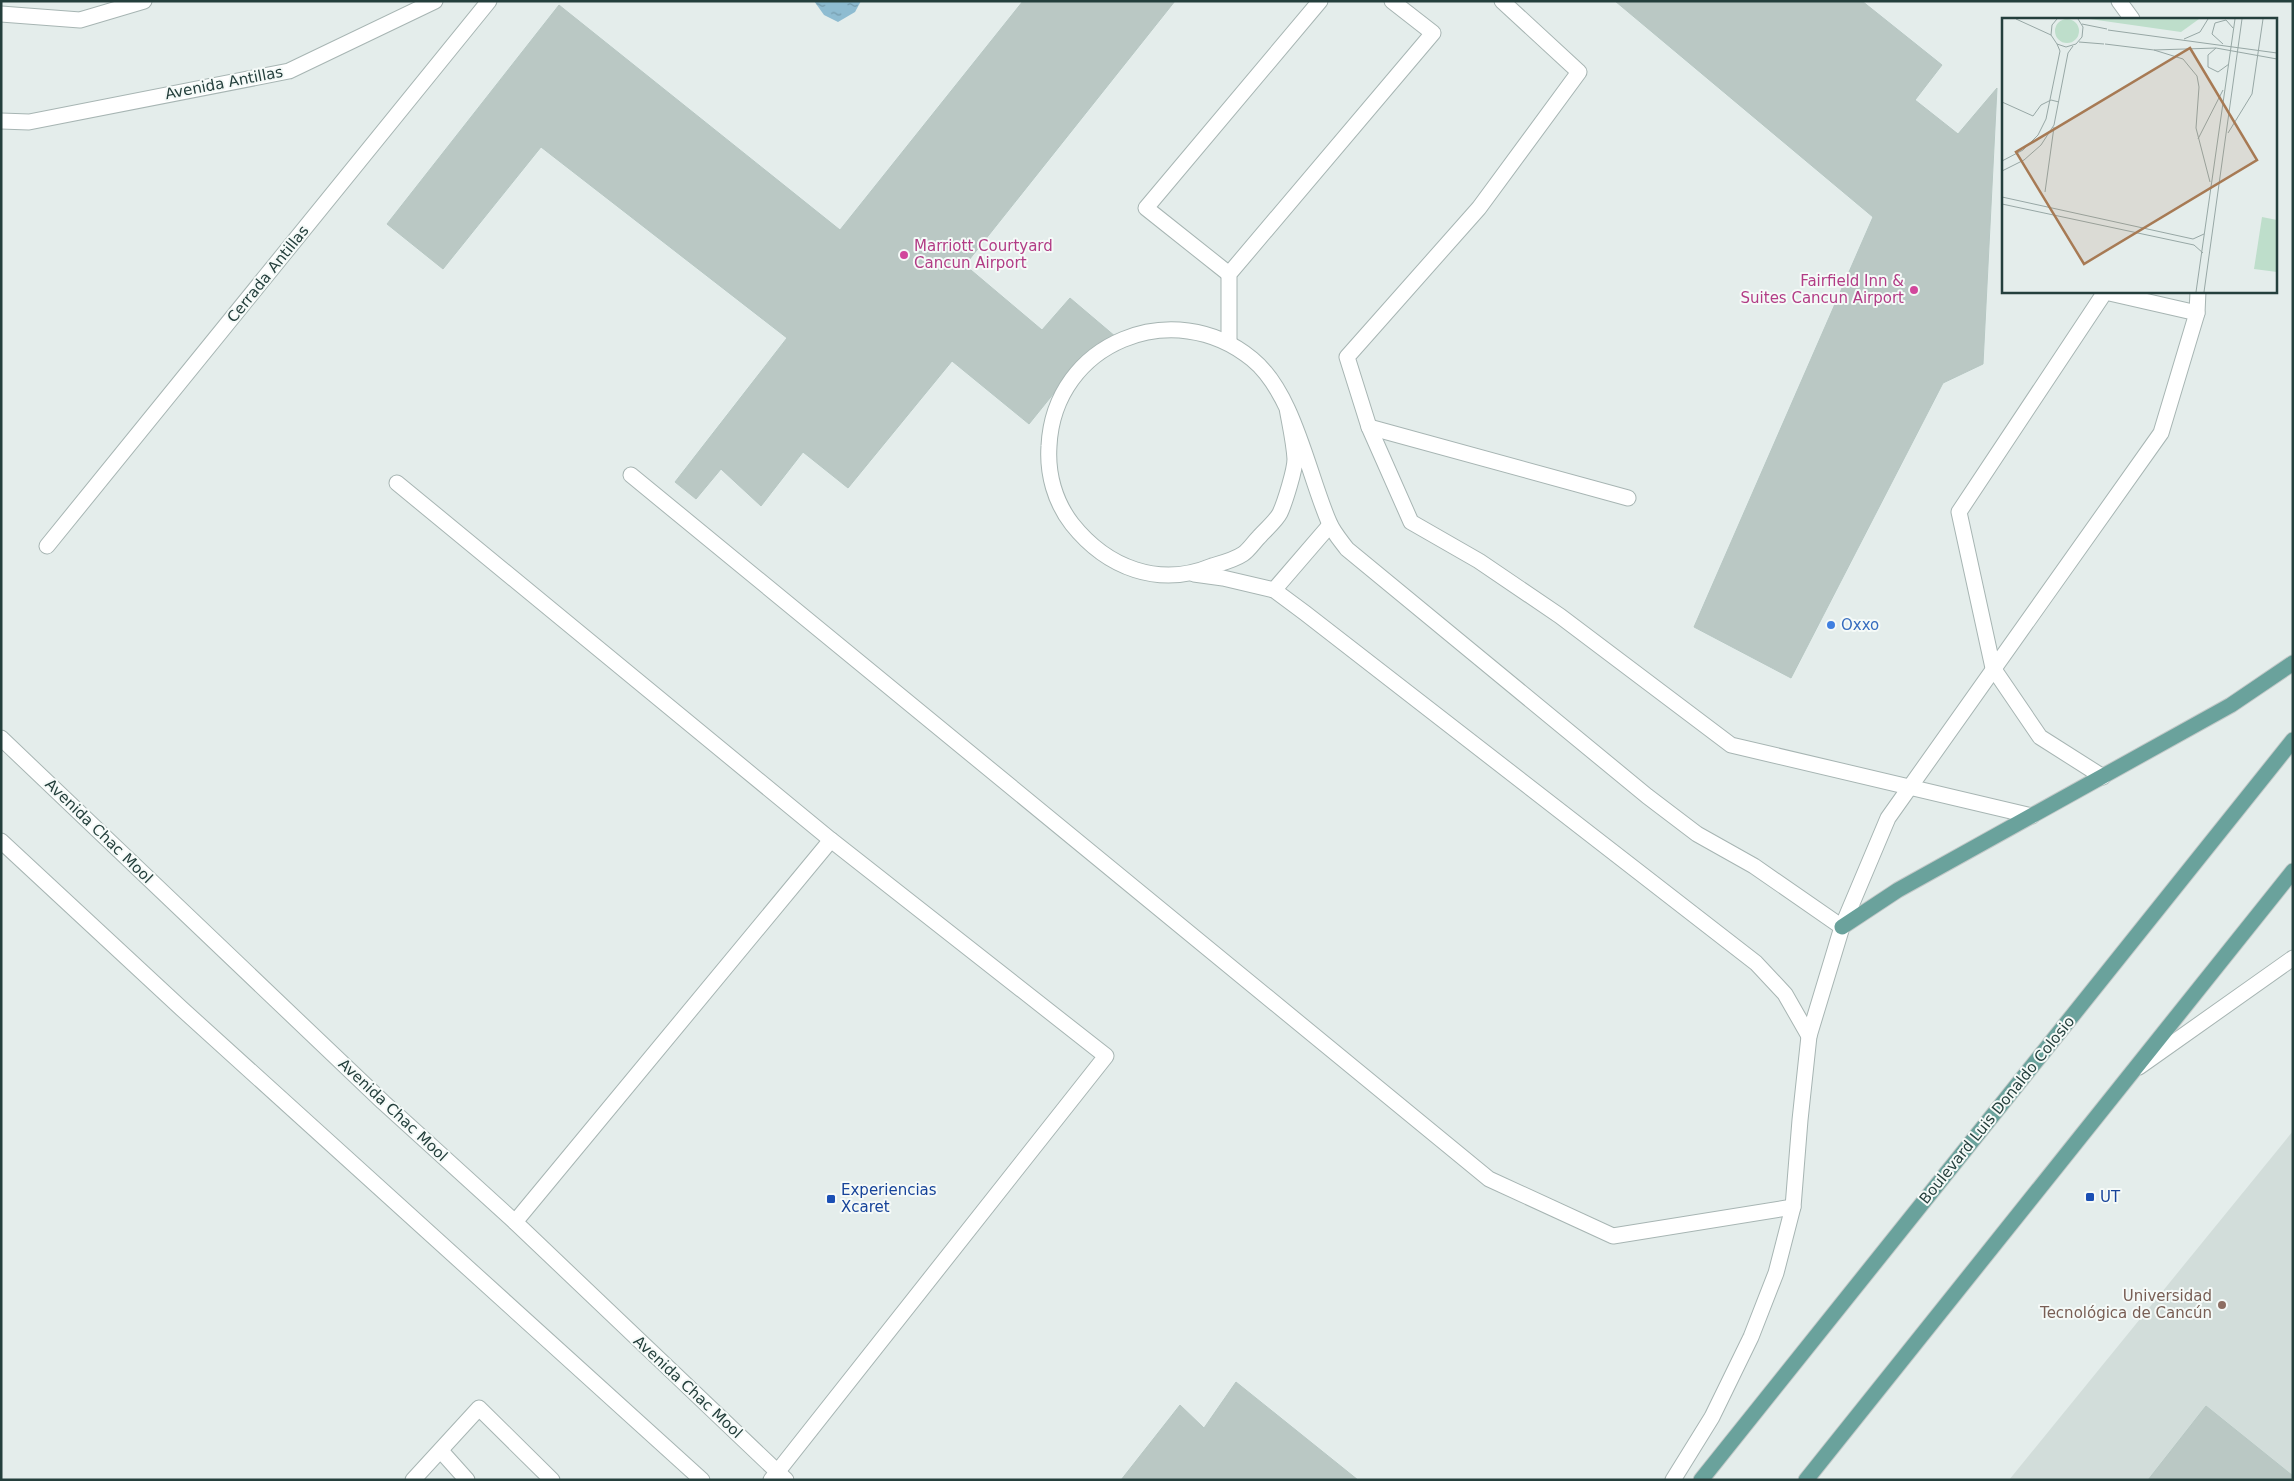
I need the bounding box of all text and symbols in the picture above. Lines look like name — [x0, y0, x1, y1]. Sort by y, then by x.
inset map — [2002, 18, 2276, 292]
street label: Avenida Antillas — [163, 63, 285, 103]
street label: Cerrada Antillas — [223, 222, 313, 326]
place label: Marriott Courtyard Cancun Airport — [914, 237, 1053, 272]
marker: Marriott Courtyard Cancun Airport — [898, 249, 910, 261]
place label: Fairfield Inn & Suites Cancun Airport — [1741, 272, 1904, 307]
marker: Fairfield Inn & Suites Cancun Airport — [1908, 284, 1920, 296]
place label: Oxxo — [1841, 616, 1879, 634]
marker: Oxxo — [1825, 619, 1837, 631]
street label: Avenida Chac Mool — [42, 775, 156, 887]
street label: Boulevard Luis Donaldo Colosio — [1916, 1013, 2078, 1207]
street label: Avenida Chac Mool — [335, 1055, 451, 1165]
place label: Experiencias Xcaret — [841, 1181, 937, 1216]
place label: UT — [2100, 1188, 2121, 1206]
marker: UT — [2084, 1191, 2096, 1203]
marker: Experiencias Xcaret — [825, 1193, 837, 1205]
place label: Universidad Tecnológica de Cancún — [2039, 1287, 2212, 1322]
marker: Universidad Tecnológica de Cancún — [2216, 1299, 2228, 1311]
street label: Avenida Chac Mool — [630, 1332, 746, 1442]

